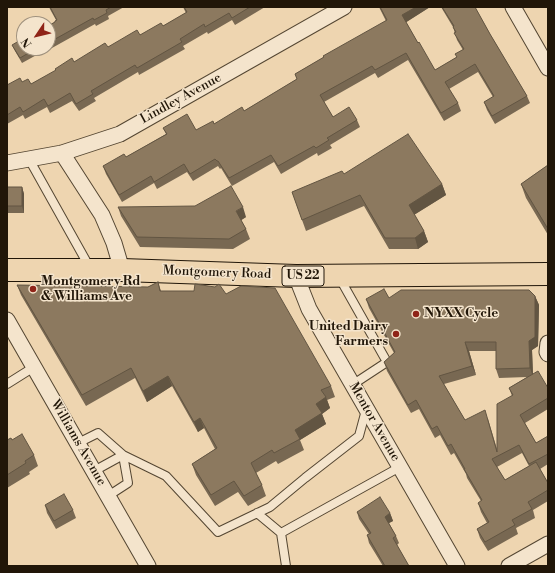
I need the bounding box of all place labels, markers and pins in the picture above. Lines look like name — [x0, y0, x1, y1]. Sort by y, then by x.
place label: Montgomery Rd & Williams Ave — [41, 274, 141, 305]
marker: Montgomery Rd & Williams Ave — [28, 284, 38, 294]
place label: NYXX Cycle — [424, 306, 498, 322]
marker: NYXX Cycle — [411, 309, 421, 319]
place label: United Dairy Farmers — [309, 319, 388, 350]
marker: United Dairy Farmers — [391, 329, 401, 339]

